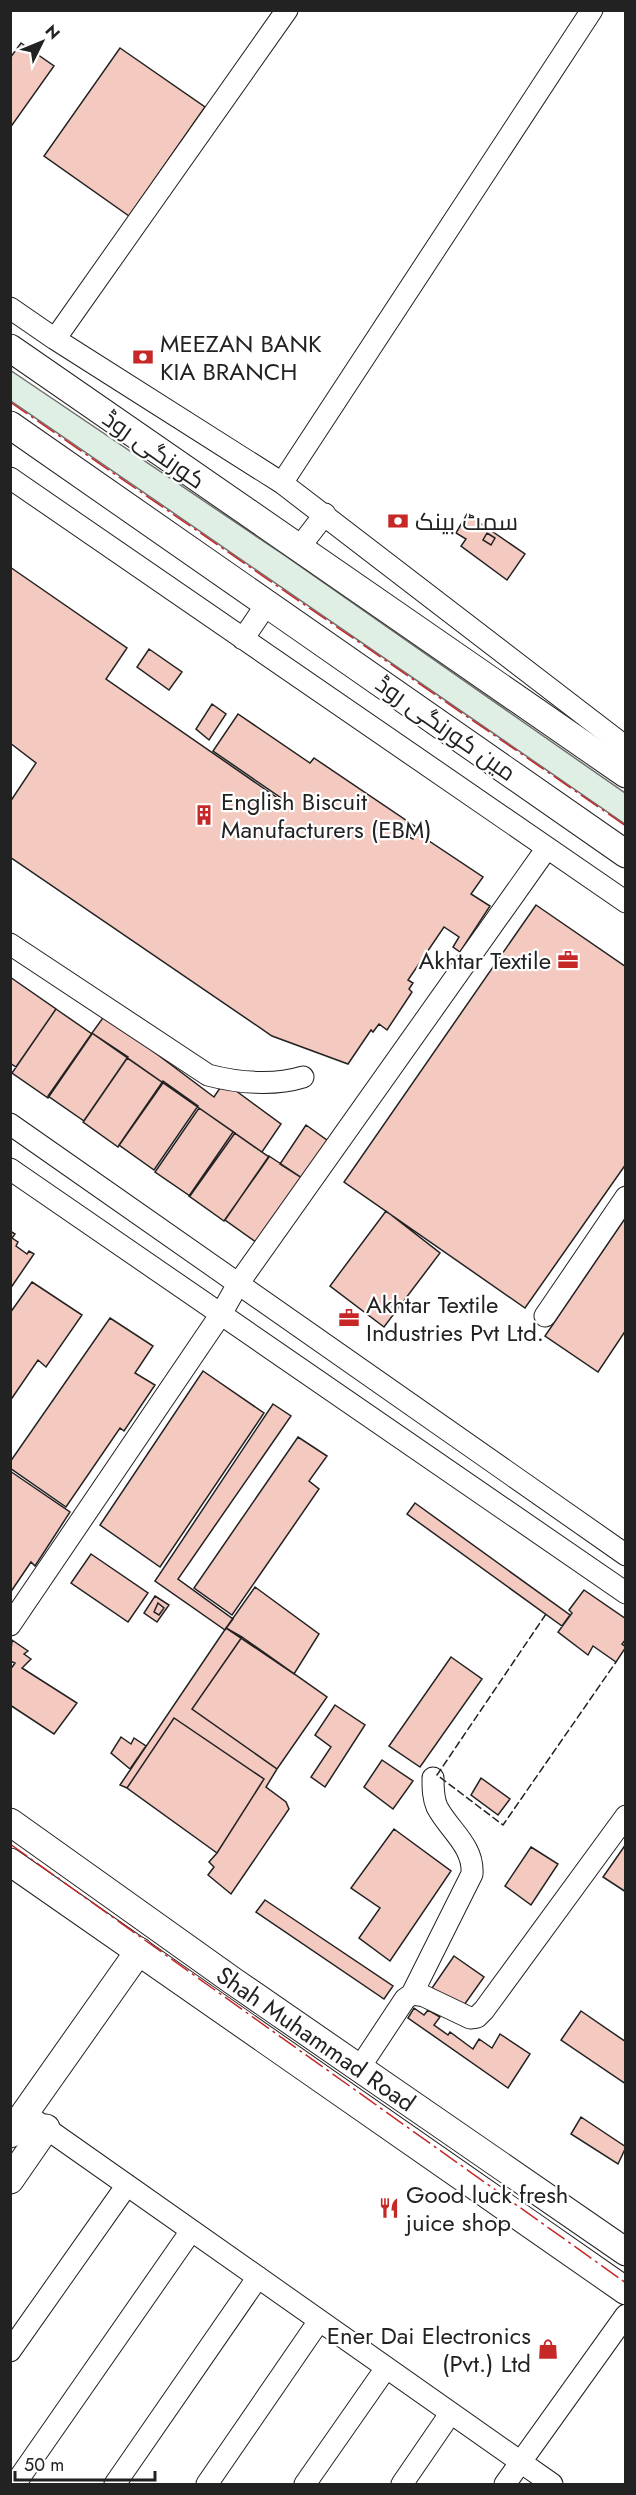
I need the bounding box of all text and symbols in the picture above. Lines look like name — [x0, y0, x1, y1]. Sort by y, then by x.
north arrow — [12, 12, 72, 72]
text: N — [40, 20, 65, 45]
place label: MEEZAN BANK KIA BRANCH — [160, 326, 322, 389]
bank icon: MEEZAN BANK KIA BRANCH — [131, 345, 155, 369]
street label: کورنگی روڈ — [96, 401, 212, 497]
place label: سمٹ بینک — [415, 504, 518, 539]
bank icon: سمٹ بینک — [386, 509, 410, 533]
street label: مین کورنگی روڈ — [369, 667, 523, 789]
place label: English Biscuit Manufacturers (EBM) — [221, 784, 432, 847]
building icon: English Biscuit Manufacturers (EBM) — [192, 803, 216, 827]
place label: Akhtar Textile — [419, 943, 551, 978]
office icon: Akhtar Textile — [556, 948, 580, 972]
place label: Akhtar Textile Industries Pvt Ltd. — [366, 1287, 544, 1350]
office icon: Akhtar Textile Industries Pvt Ltd. — [337, 1306, 361, 1330]
street label: Shah Muhammad Road — [209, 1957, 423, 2120]
place label: Good luck fresh juice shop — [404, 2177, 568, 2240]
restaurant icon: Good luck fresh juice shop — [377, 2196, 401, 2220]
place label: Ener Dai Electronics (Pvt.) Ltd — [327, 2318, 531, 2381]
shop icon: Ener Dai Electronics (Pvt.) Ltd — [536, 2337, 560, 2361]
scale bar — [15, 2444, 154, 2482]
text: 50 m — [24, 2452, 64, 2478]

